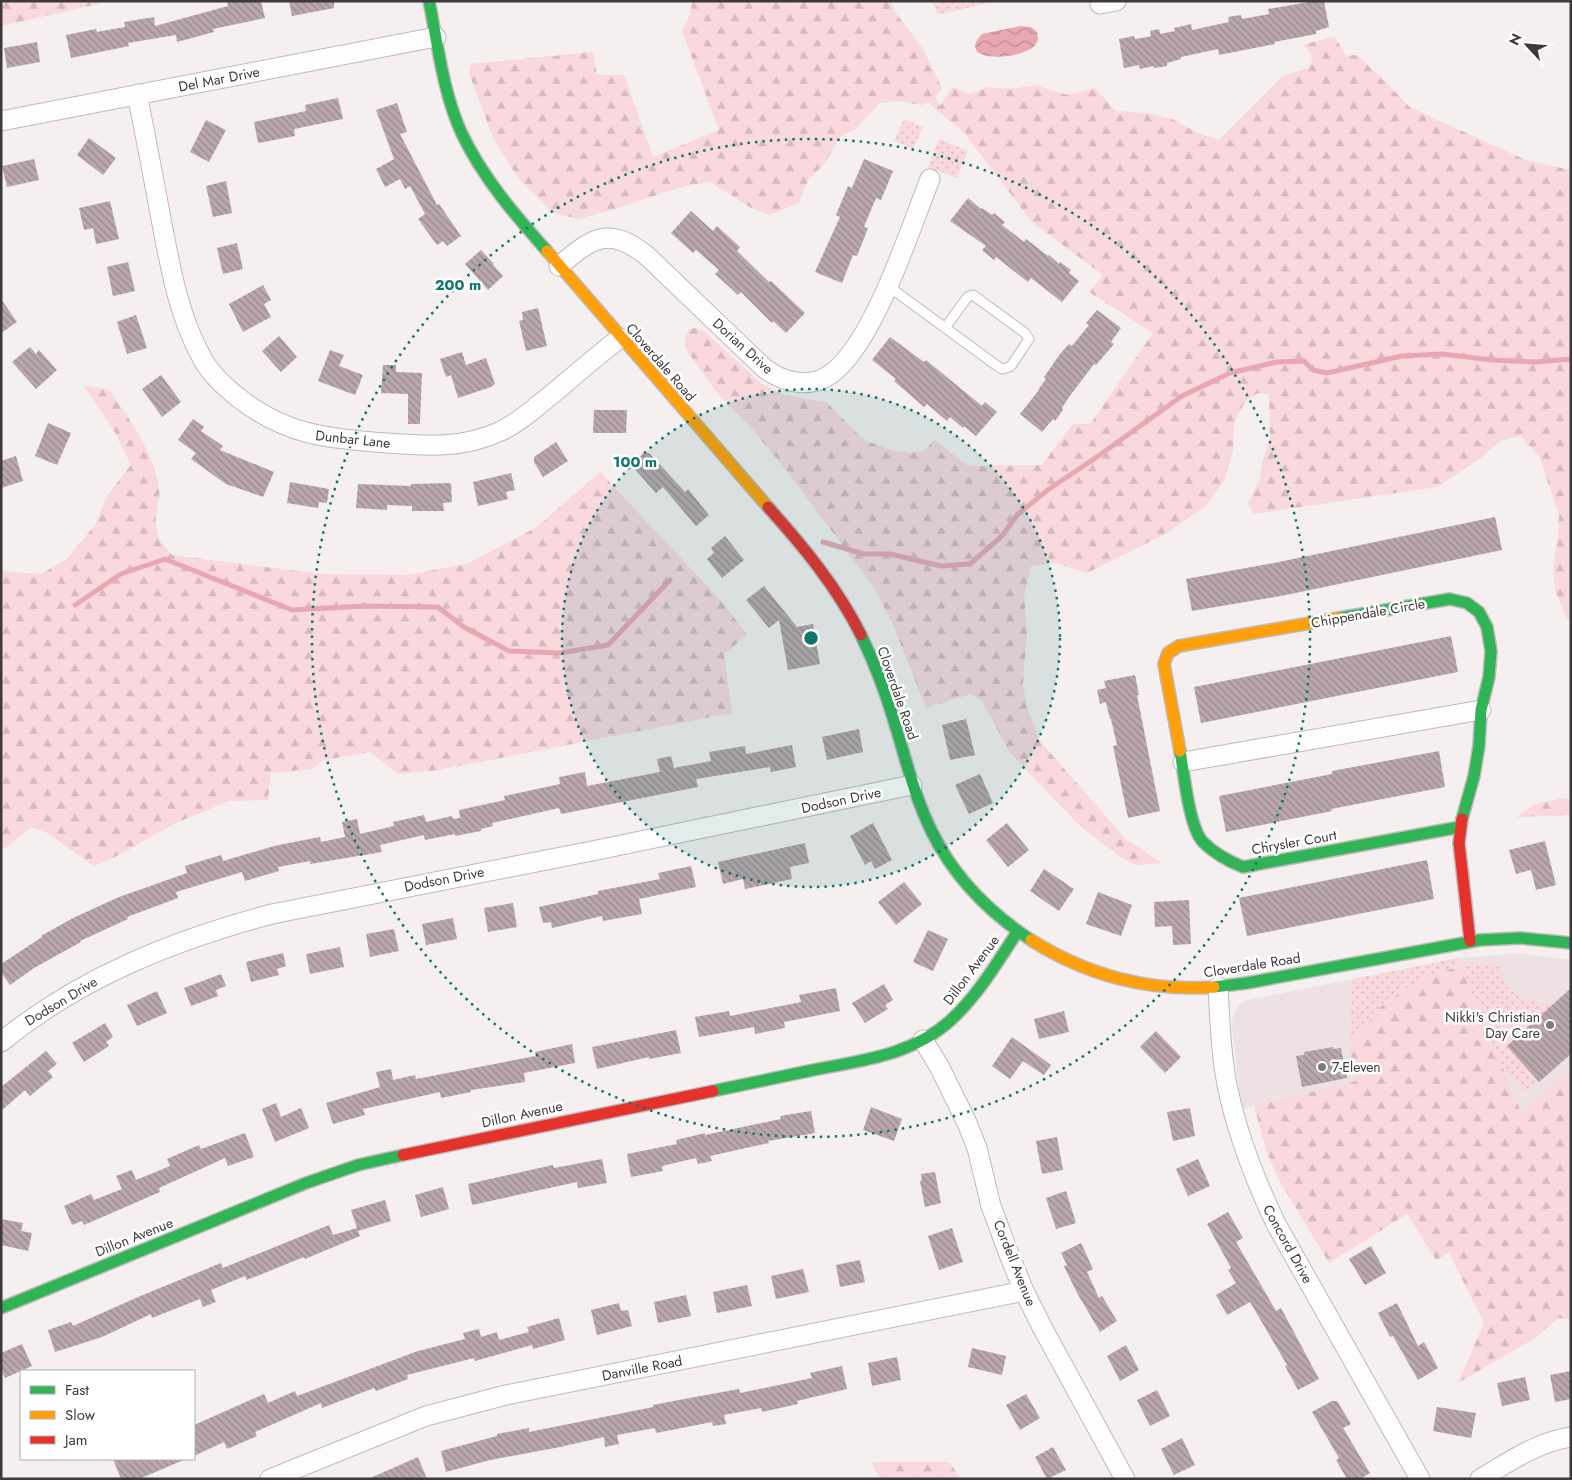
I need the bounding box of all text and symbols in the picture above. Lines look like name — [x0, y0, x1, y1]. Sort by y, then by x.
north arrow — [1502, 20, 1552, 70]
text: N — [1504, 30, 1527, 49]
street label: Del Mar Drive — [177, 61, 261, 97]
text: 200 m — [435, 274, 481, 296]
street label: Dorian Drive — [708, 313, 778, 379]
street label: Cloverdale Road — [621, 319, 701, 405]
street label: Dunbar Lane — [314, 425, 392, 453]
text: 100 m — [613, 451, 657, 473]
street label: Chippendale Circle — [1309, 593, 1427, 633]
centre of rings — [802, 629, 820, 647]
street label: Cloverdale Road — [873, 644, 923, 742]
street label: Dodson Drive — [799, 782, 883, 818]
street label: Chrysler Court — [1250, 825, 1339, 859]
street label: Dodson Drive — [402, 861, 486, 897]
street label: Dillon Avenue — [938, 931, 1004, 1009]
street label: Cloverdale Road — [1202, 947, 1302, 983]
street label: Dodson Drive — [21, 972, 101, 1030]
place label: Nikki's Christian Day Care — [1445, 1007, 1540, 1043]
marker: Nikki's Christian Day Care — [1544, 1019, 1556, 1031]
place label: 7-Eleven — [1332, 1057, 1381, 1077]
marker: 7-Eleven — [1316, 1061, 1328, 1073]
street label: Dillon Avenue — [480, 1096, 564, 1132]
street label: Concord Drive — [1258, 1201, 1318, 1287]
street label: Dillon Avenue — [92, 1212, 176, 1262]
street label: Cordell Avenue — [989, 1217, 1041, 1309]
street label: Danville Road — [600, 1350, 684, 1386]
legend — [20, 1370, 195, 1460]
text: Fast — [65, 1379, 89, 1401]
text: Slow — [65, 1404, 96, 1426]
text: Jam — [63, 1429, 88, 1451]

